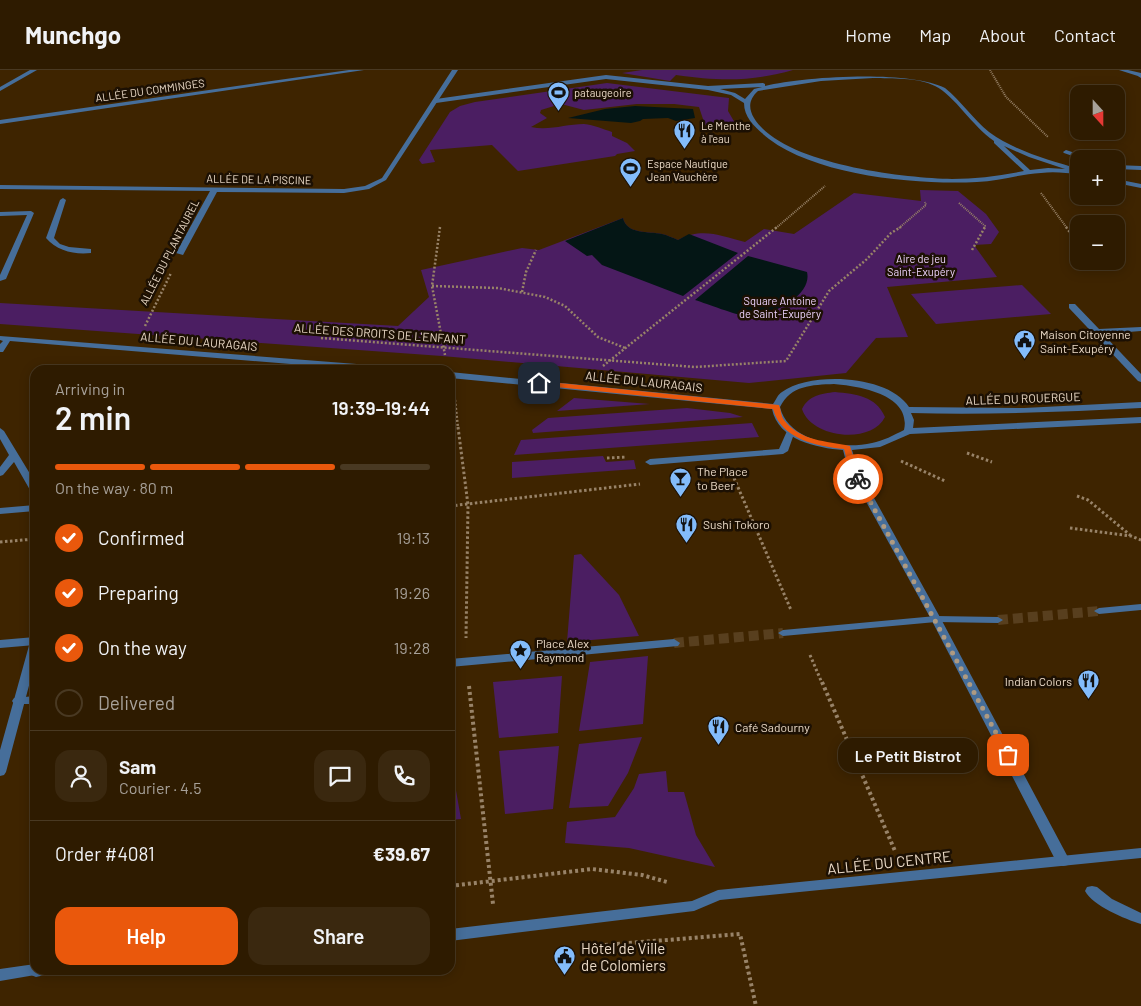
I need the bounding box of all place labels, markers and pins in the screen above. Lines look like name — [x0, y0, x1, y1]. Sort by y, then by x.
sports icon: pataugeoire — [546, 80, 570, 111]
place label: pataugeoire — [574, 86, 632, 99]
restaurant icon: Le Menthe à l'eau — [673, 119, 697, 150]
place label: Le Menthe à l'eau — [701, 119, 751, 145]
sports icon: Espace Nautique Jean Vauchère — [619, 157, 643, 188]
place label: Espace Nautique Jean Vauchère — [647, 157, 728, 183]
place label: Maison Citoyenne Saint-Exupéry — [1040, 327, 1131, 355]
public building icon: Maison Citoyenne Saint-Exupéry — [1012, 329, 1036, 360]
pin — [518, 362, 560, 404]
place label: The Place to Beer — [697, 464, 748, 492]
bar icon: The Place to Beer — [669, 466, 693, 497]
restaurant icon: Sushi Tokoro — [675, 512, 699, 543]
place label: Sushi Tokoro — [703, 517, 770, 531]
place label: Place Alex Raymond — [536, 636, 589, 664]
place icon: Place Alex Raymond — [508, 638, 532, 669]
restaurant icon: Indian Colors — [1076, 669, 1100, 700]
place label: Indian Colors — [1005, 674, 1072, 688]
restaurant icon: Café Sadourny — [707, 715, 731, 746]
place label: Café Sadourny — [735, 720, 810, 734]
pin — [987, 734, 1029, 776]
callout: Le Petit Bistrot — [838, 738, 978, 772]
place label: Hôtel de Ville de Colomiers — [581, 939, 666, 974]
public building icon: Hôtel de Ville de Colomiers — [553, 945, 577, 976]

